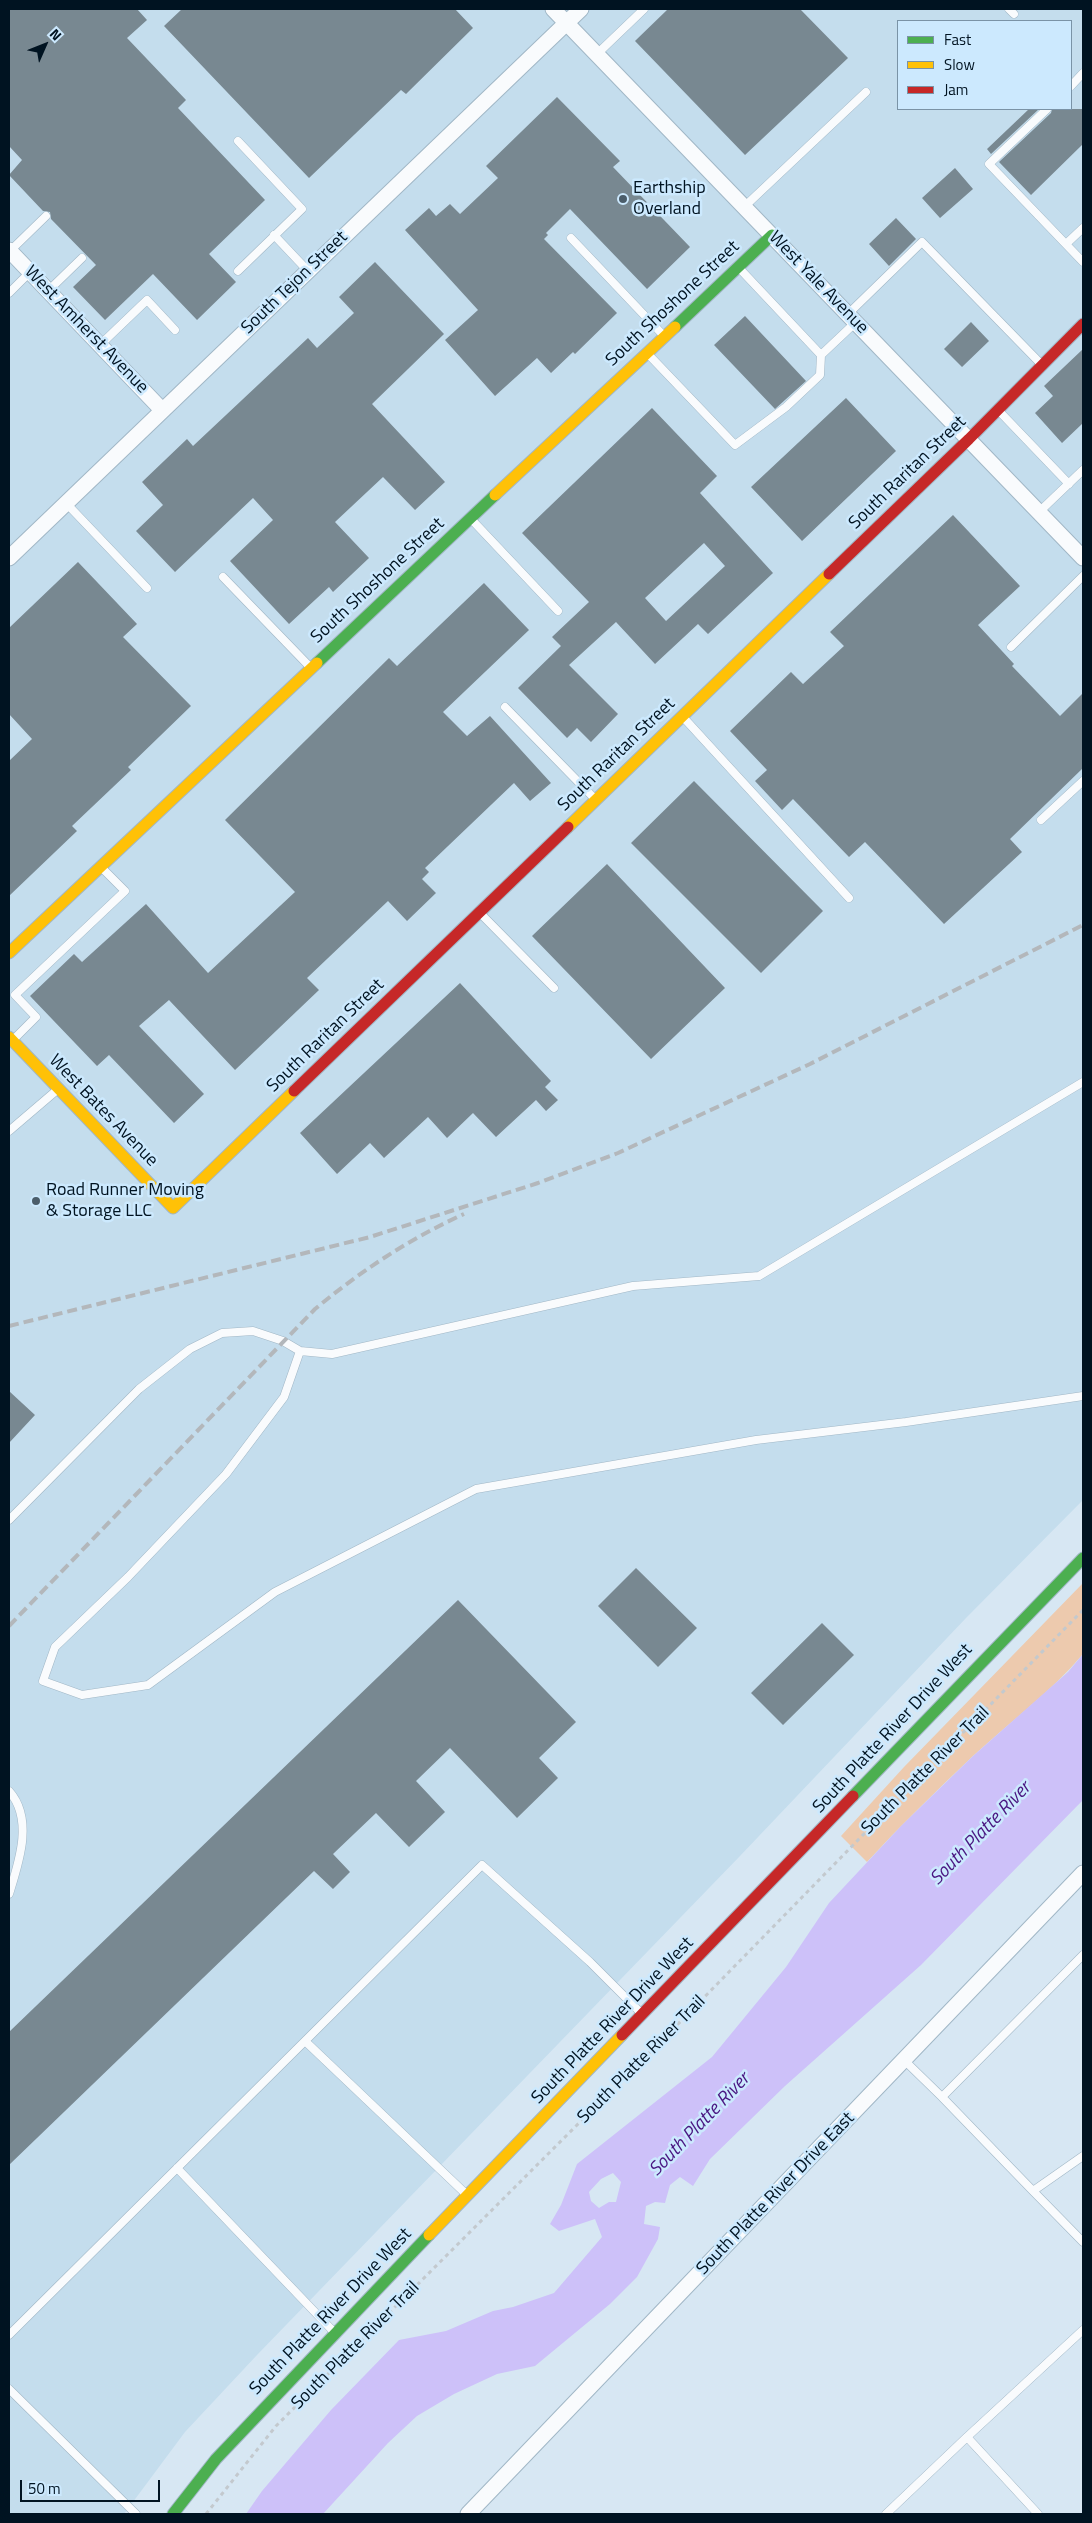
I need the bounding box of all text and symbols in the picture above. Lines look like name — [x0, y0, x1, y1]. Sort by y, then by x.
north arrow — [20, 20, 70, 70]
legend — [897, 20, 1072, 110]
text: N — [45, 23, 67, 45]
text: Fast — [944, 28, 971, 51]
text: Slow — [944, 53, 975, 76]
text: Jam — [944, 78, 968, 101]
place label: Earthship Overland — [633, 178, 706, 220]
marker: Earthship Overland — [617, 193, 629, 205]
street label: South Tejon Street — [237, 227, 353, 339]
street label: West Yale Avenue — [764, 227, 872, 339]
street label: South Shoshone Street — [602, 237, 744, 371]
street label: West Amherst Avenue — [20, 262, 152, 398]
street label: South Raritan Street — [845, 412, 971, 534]
street label: South Shoshone Street — [307, 514, 449, 648]
street label: South Raritan Street — [554, 694, 680, 816]
street label: South Raritan Street — [263, 975, 389, 1097]
street label: West Bates Avenue — [44, 1050, 162, 1172]
place label: Road Runner Moving & Storage LLC — [46, 1180, 204, 1222]
marker: Road Runner Moving & Storage LLC — [30, 1195, 42, 1207]
street label: South Platte River Drive West — [809, 1640, 977, 1818]
street label: South Platte River Trail — [857, 1702, 995, 1840]
water label: South Platte River — [926, 1778, 1036, 1890]
street label: South Platte River Drive West — [528, 1933, 698, 2109]
street label: South Platte River Trail — [573, 1991, 711, 2129]
water label: South Platte River — [645, 2069, 755, 2181]
street label: South Platte River Drive East — [692, 2108, 860, 2280]
street label: South Platte River Drive West — [246, 2224, 416, 2400]
street label: South Platte River Trail — [287, 2277, 425, 2415]
scale bar — [22, 2470, 162, 2502]
text: 50 m — [28, 2477, 61, 2500]

